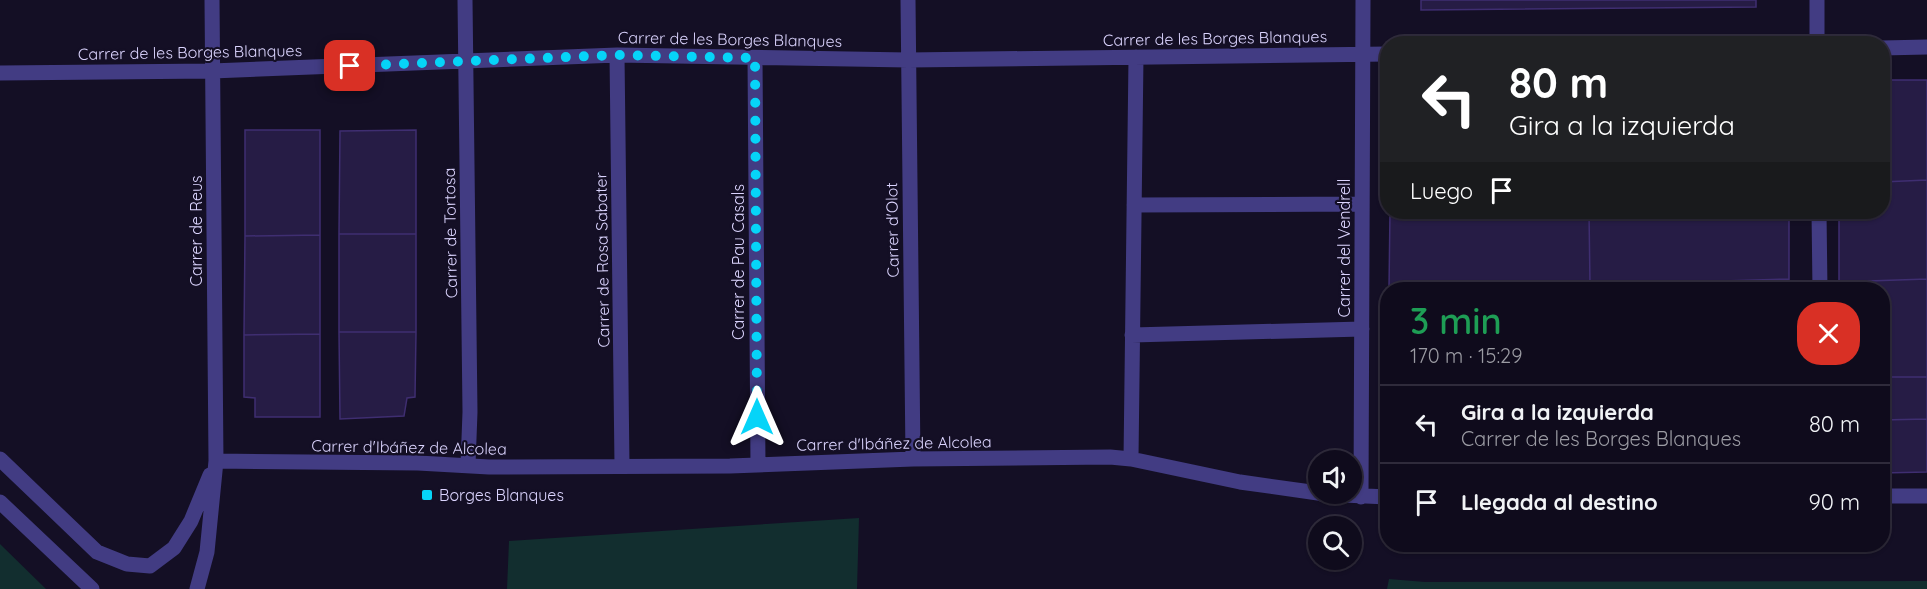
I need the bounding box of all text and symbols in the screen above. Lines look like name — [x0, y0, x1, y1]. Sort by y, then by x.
street label: Carrer de les Borges Blanques — [1103, 26, 1327, 50]
street label: Carrer de les Borges Blanques — [618, 27, 842, 51]
street label: Carrer de les Borges Blanques — [78, 40, 302, 64]
pin — [324, 40, 375, 91]
icon: arrive — [333, 49, 366, 82]
text: 80 m — [1509, 56, 1608, 109]
icon: left — [1410, 60, 1488, 138]
text: Gira a la izquierda — [1509, 108, 1735, 142]
street label: Carrer de Tortosa — [439, 167, 461, 299]
street label: Carrer de Rosa Sabater — [590, 172, 614, 348]
icon: arrive — [1485, 174, 1518, 207]
street label: Carrer de Reus — [186, 175, 206, 287]
text: Luego — [1410, 177, 1473, 205]
street label: Carrer del Vendrell — [1334, 179, 1354, 317]
street label: Carrer d'Olot — [881, 182, 903, 278]
street label: Carrer de Pau Casals — [728, 184, 748, 340]
text: 3 min — [1410, 298, 1502, 343]
button: close — [1797, 302, 1860, 365]
text: 170 m · 15:29 — [1410, 343, 1522, 368]
position arrow — [725, 385, 789, 449]
text: Gira a la izquierda — [1461, 398, 1654, 426]
icon: left — [1410, 408, 1443, 441]
text: 80 m — [1809, 410, 1860, 438]
text: Carrer de les Borges Blanques — [1461, 426, 1741, 451]
street label: Carrer d'Ibáñez de Alcolea — [796, 431, 992, 455]
street label: Carrer d'Ibáñez de Alcolea — [311, 435, 507, 459]
map controls — [1308, 450, 1362, 570]
button: sound — [1308, 450, 1362, 504]
place label: Borges Blanques — [439, 485, 564, 505]
icon: arrive — [1410, 486, 1443, 519]
marker: Borges Blanques — [420, 488, 434, 502]
text: Llegada al destino — [1461, 488, 1658, 516]
text: 90 m — [1809, 488, 1860, 516]
button: search — [1308, 516, 1362, 570]

